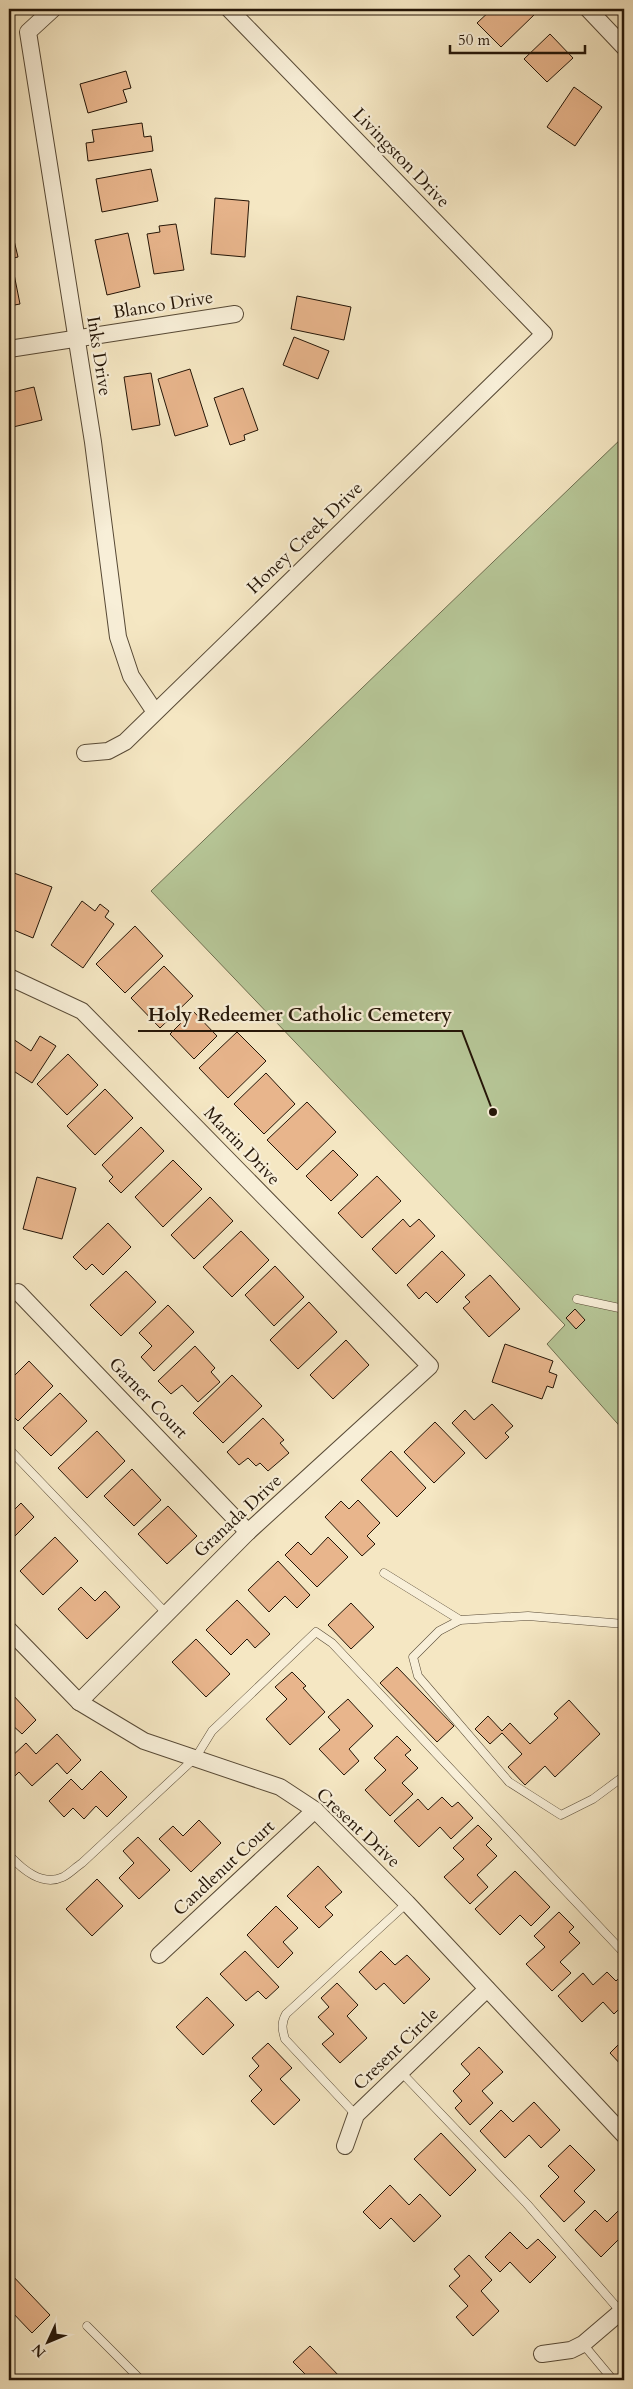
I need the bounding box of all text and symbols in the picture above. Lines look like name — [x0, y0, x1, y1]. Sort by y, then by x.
scale bar — [450, 22, 586, 54]
text: 50 m — [458, 30, 490, 50]
street label: Livingston Drive — [347, 102, 455, 214]
street label: Blanco Drive — [111, 285, 215, 325]
street label: Inks Drive — [80, 314, 118, 398]
street label: Honey Creek Drive — [242, 476, 368, 600]
callout: Holy Redeemer Catholic Cemetery — [138, 997, 462, 1031]
text: Holy Redeemer Catholic Cemetery — [148, 1002, 452, 1028]
street label: Martin Drive — [198, 1101, 286, 1191]
street label: Garner Court — [103, 1352, 193, 1444]
street label: Granada Drive — [188, 1469, 288, 1563]
street label: Cresent Drive — [310, 1782, 406, 1874]
street label: Candlenut Court — [168, 1814, 280, 1922]
street label: Cresent Circle — [348, 2002, 444, 2096]
north arrow — [22, 2316, 72, 2366]
text: N — [28, 2340, 50, 2362]

